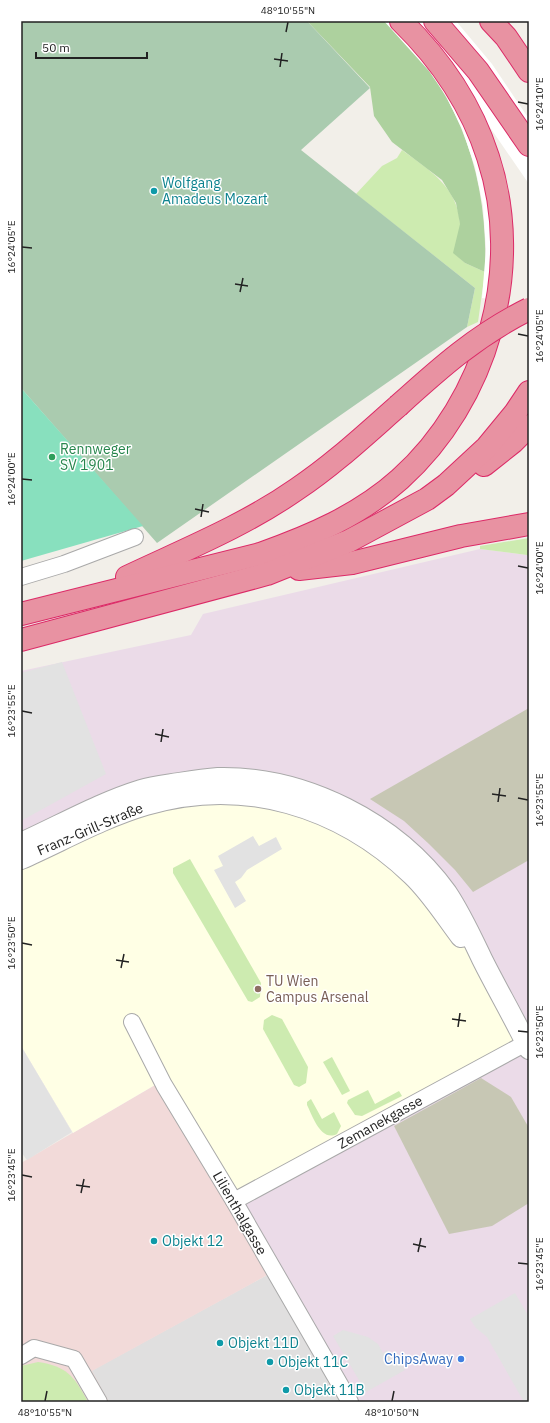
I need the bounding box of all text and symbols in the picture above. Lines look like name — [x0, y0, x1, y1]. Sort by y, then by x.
text: 48°10'55"N — [261, 4, 315, 17]
scale bar — [36, 34, 147, 60]
text: 50 m — [42, 40, 70, 55]
text: 16°24'10"E — [533, 77, 546, 131]
place label: Wolfgang Amadeus Mozart — [162, 174, 268, 208]
marker: Wolfgang Amadeus Mozart — [149, 186, 159, 196]
text: 16°24'05"E — [5, 220, 18, 274]
text: 16°24'05"E — [533, 309, 546, 363]
place label: Rennweger SV 1901 — [60, 440, 131, 474]
text: 16°24'00"E — [5, 452, 18, 506]
marker: Rennweger SV 1901 — [47, 452, 57, 462]
text: 16°24'00"E — [533, 541, 546, 595]
text: 16°23'55"E — [5, 684, 18, 738]
text: 16°23'55"E — [533, 773, 546, 827]
street label: Franz-Grill-Straße — [34, 798, 146, 859]
text: 16°23'50"E — [5, 916, 18, 970]
place label: TU Wien Campus Arsenal — [266, 972, 369, 1006]
marker: TU Wien Campus Arsenal — [253, 984, 263, 994]
text: 16°23'50"E — [533, 1005, 546, 1059]
street label: Zemanekgasse — [334, 1091, 426, 1153]
text: 16°23'45"E — [5, 1148, 18, 1202]
street label: Lilienthalgasse — [209, 1168, 271, 1258]
place label: Objekt 12 — [162, 1232, 223, 1250]
marker: Objekt 12 — [149, 1236, 159, 1246]
text: 16°23'45"E — [533, 1237, 546, 1291]
place label: Objekt 11D — [228, 1334, 299, 1352]
marker: Objekt 11D — [215, 1338, 225, 1348]
place label: ChipsAway — [384, 1350, 453, 1368]
place label: Objekt 11C — [278, 1353, 348, 1371]
marker: ChipsAway — [456, 1354, 466, 1364]
marker: Objekt 11C — [265, 1357, 275, 1367]
place label: Objekt 11B — [294, 1381, 365, 1399]
marker: Objekt 11B — [281, 1385, 291, 1395]
text: 48°10'55"N — [18, 1406, 72, 1419]
text: 48°10'50"N — [365, 1406, 419, 1419]

